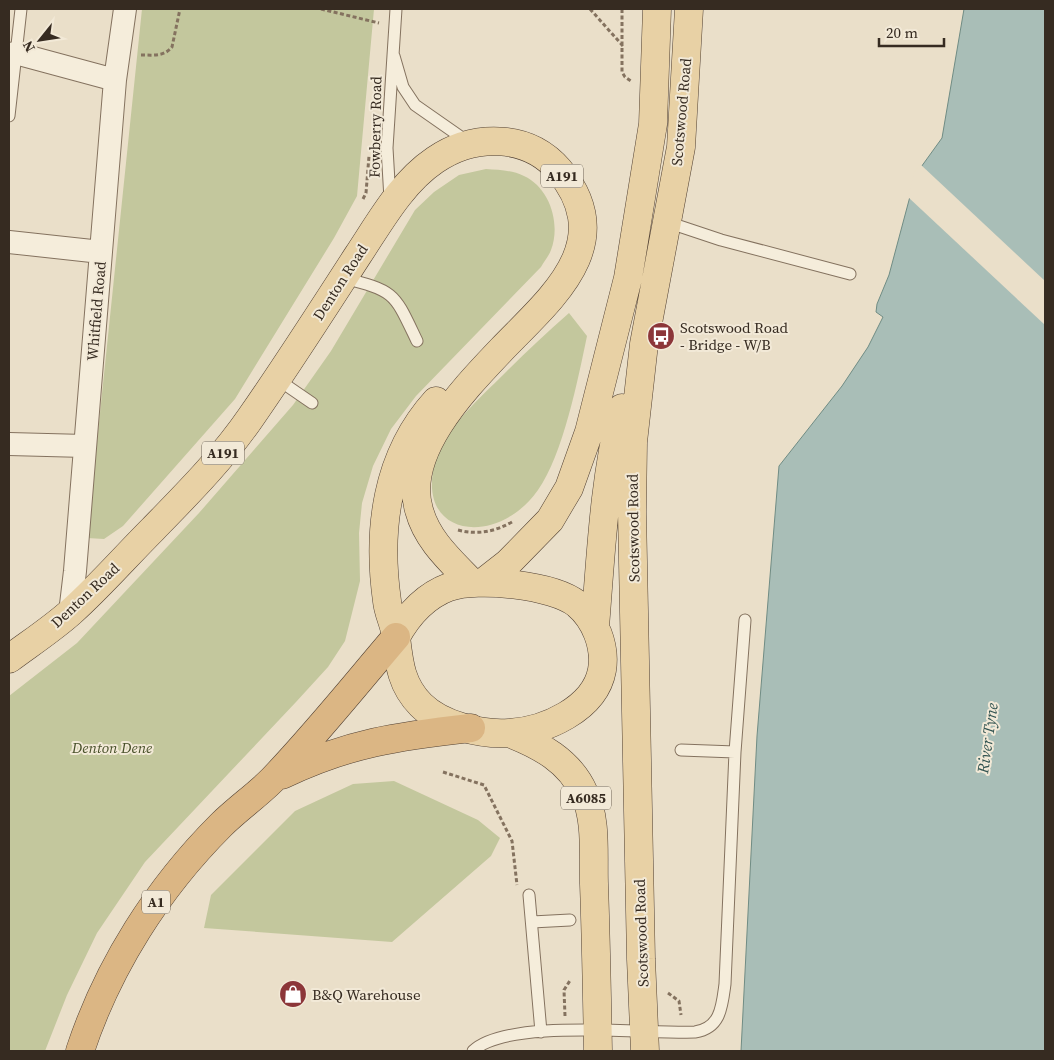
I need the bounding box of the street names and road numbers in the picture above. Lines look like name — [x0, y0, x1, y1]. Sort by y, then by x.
street label: Scotswood Road — [666, 57, 696, 167]
street label: Fowberry Road — [364, 75, 386, 178]
road number: A191 — [541, 165, 583, 188]
street label: Denton Road — [307, 239, 373, 324]
street label: Whitfield Road — [81, 260, 111, 362]
road number: A191 — [202, 442, 244, 464]
street label: Scotswood Road — [622, 473, 644, 582]
street label: Denton Road — [46, 557, 124, 632]
road number: A6085 — [561, 786, 611, 810]
street label: Scotswood Road — [629, 878, 653, 987]
road number: A1 — [142, 890, 170, 914]

